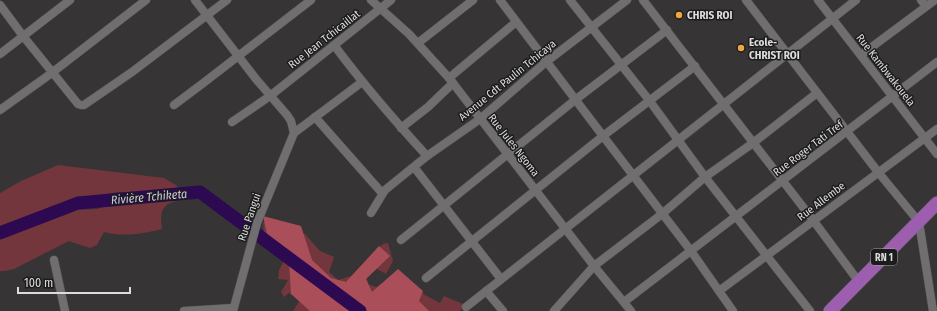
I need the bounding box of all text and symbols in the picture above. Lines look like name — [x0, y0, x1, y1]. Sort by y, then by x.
street label: Rue Jean Tchicaillat — [286, 7, 363, 71]
place label: CHRIS ROI — [687, 9, 732, 22]
marker: CHRIS ROI — [674, 10, 684, 20]
street label: Rue Kambwakouela — [853, 32, 918, 109]
place label: Ecole- CHRIST ROI — [749, 36, 800, 62]
street label: Avenue Cdt Paulin Tchicaya — [456, 37, 559, 124]
marker: Ecole- CHRIST ROI — [736, 43, 746, 53]
street label: Rue Jules Ngoma — [485, 112, 542, 179]
street label: Rue Roger Tati Tref — [771, 117, 846, 179]
street label: Rue Allembe — [795, 179, 848, 224]
water label: Rivière Tchiketa — [110, 187, 188, 207]
street label: Rue Pangui — [235, 191, 264, 243]
road number: RN 1 — [871, 249, 897, 265]
scale bar — [18, 269, 130, 295]
text: 100 m — [24, 276, 53, 290]

